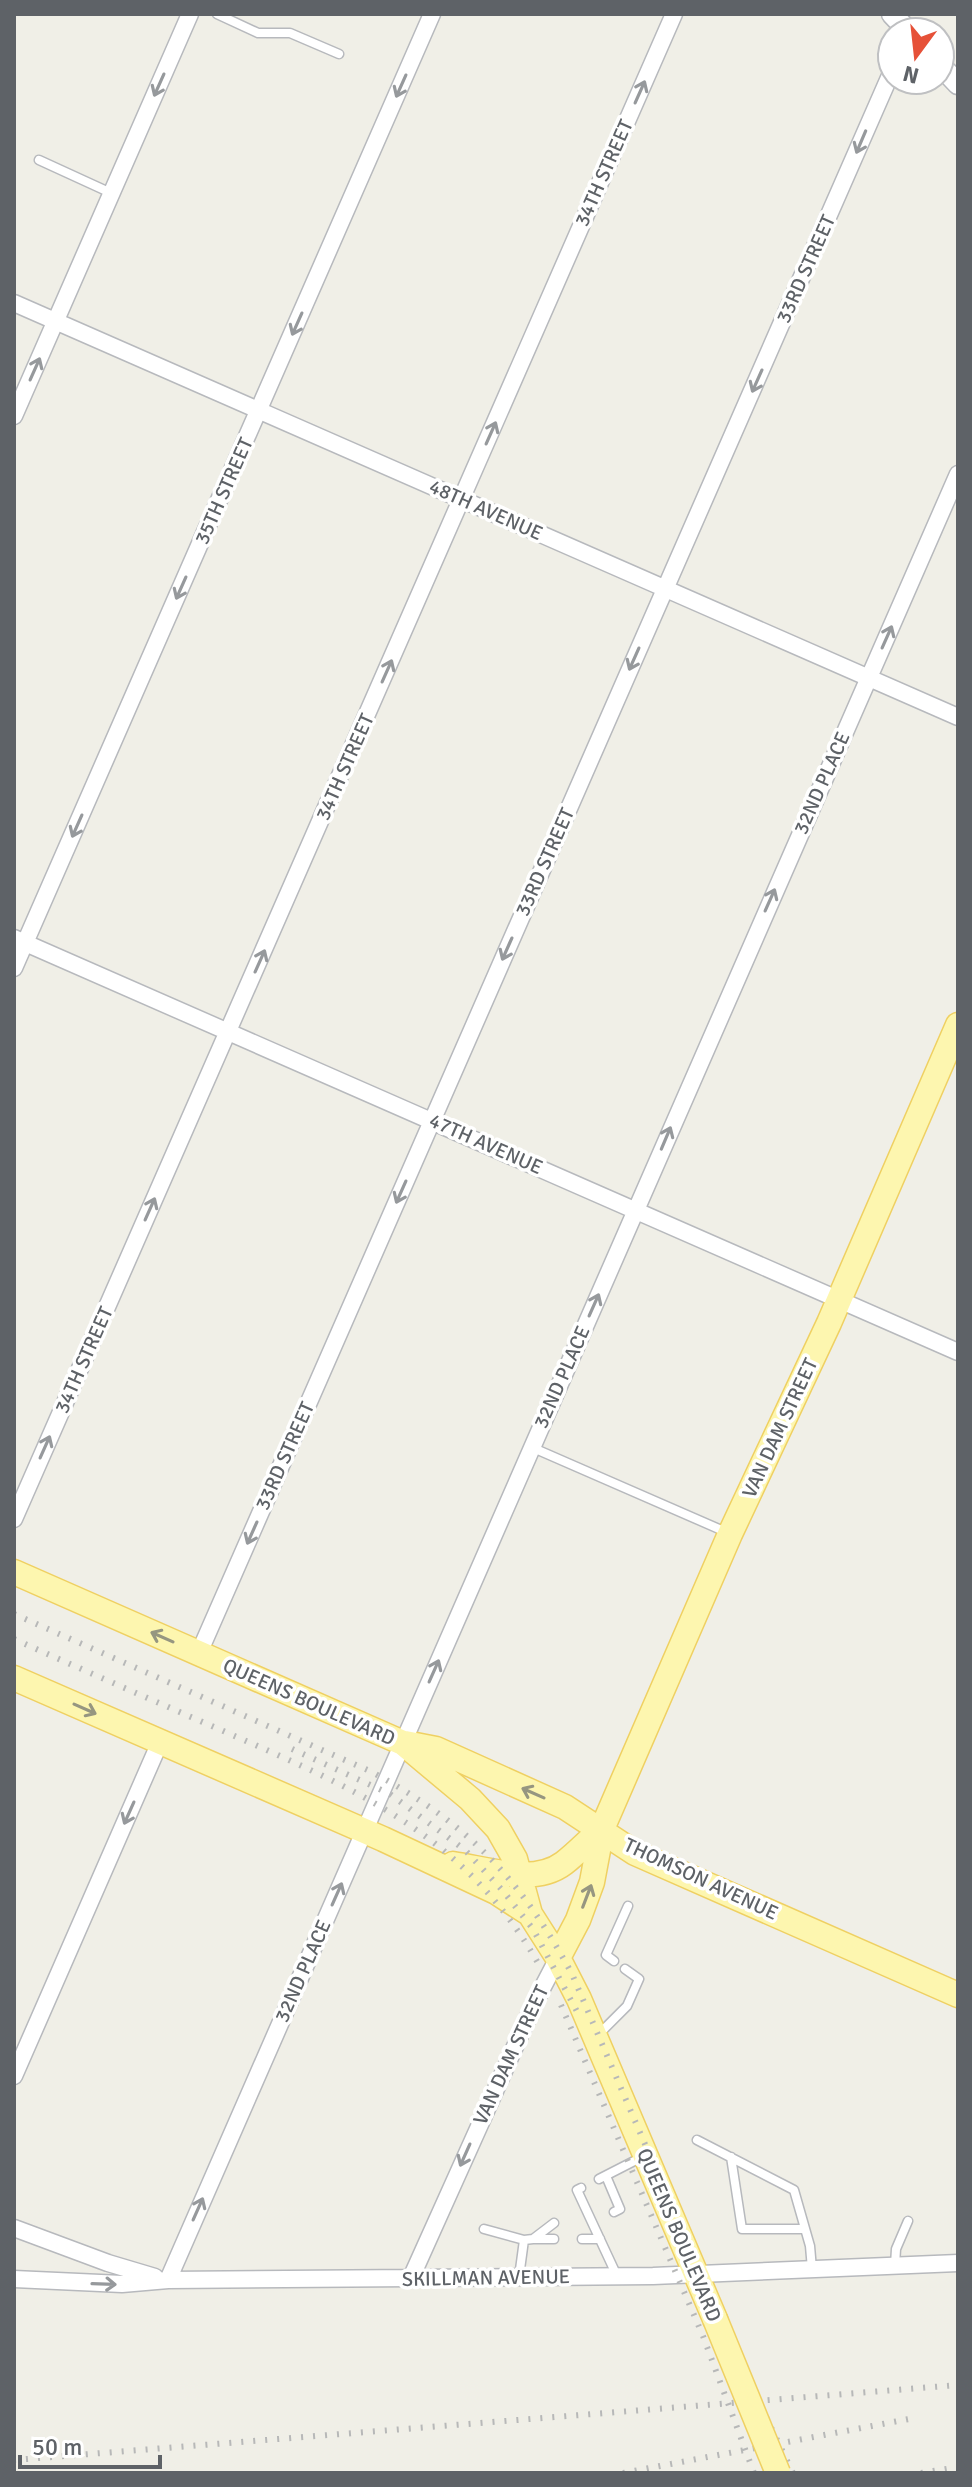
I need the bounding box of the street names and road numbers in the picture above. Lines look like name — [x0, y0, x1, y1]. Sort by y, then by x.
street label: 34TH STREET — [569, 116, 639, 230]
street label: 33RD STREET — [771, 211, 841, 327]
street label: 35TH STREET — [189, 434, 259, 548]
street label: 48TH AVENUE — [425, 474, 547, 546]
street label: 34TH STREET — [310, 710, 380, 824]
street label: 32ND PLACE — [788, 728, 856, 838]
street label: 33RD STREET — [510, 804, 580, 920]
street label: 47TH AVENUE — [425, 1108, 547, 1180]
street label: 34TH STREET — [49, 1303, 119, 1417]
street label: 32ND PLACE — [528, 1322, 596, 1432]
street label: VAN DAM STREET — [737, 1354, 823, 1502]
street label: 33RD STREET — [250, 1398, 320, 1514]
street label: QUEENS BOULEVARD — [219, 1653, 399, 1751]
street label: THOMSON AVENUE — [620, 1832, 782, 1926]
street label: 32ND PLACE — [269, 1916, 337, 2026]
street label: VAN DAM STREET — [468, 1981, 554, 2129]
street label: QUEENS BOULEVARD — [631, 2145, 727, 2325]
street label: SKILLMAN AVENUE — [402, 2264, 570, 2292]

